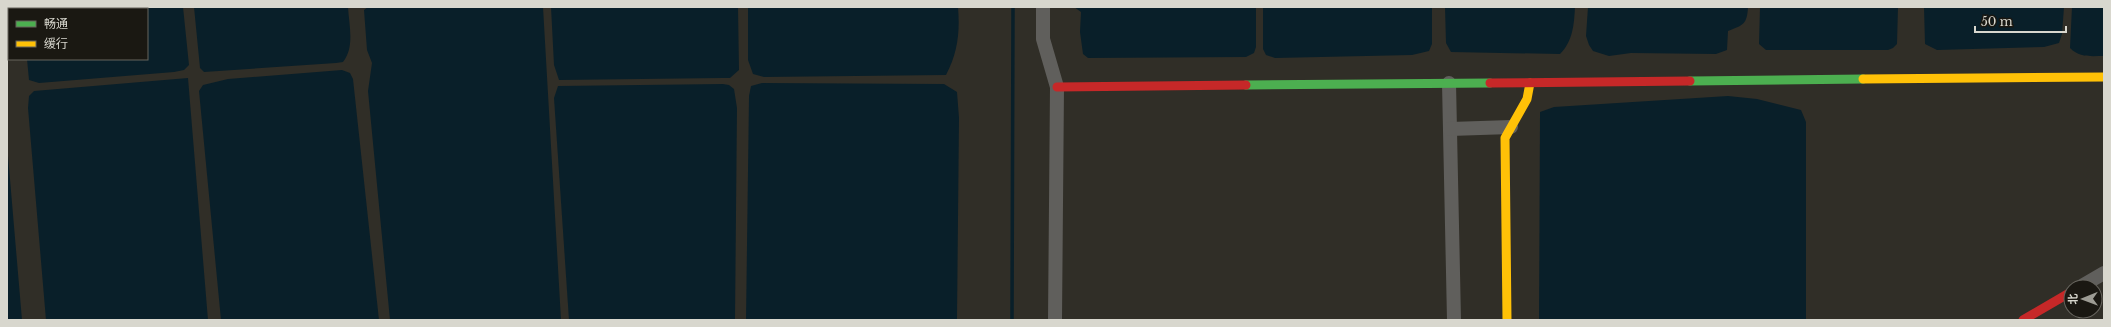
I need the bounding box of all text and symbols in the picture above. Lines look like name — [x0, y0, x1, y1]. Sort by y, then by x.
legend — [8, 8, 148, 60]
scale bar — [1975, 8, 2066, 34]
text: 50 m — [1981, 14, 2013, 29]
text: 畅通 — [44, 16, 68, 31]
text: 缓行 — [44, 36, 68, 51]
north arrow — [2063, 279, 2103, 319]
text: 北 — [2066, 294, 2080, 305]

